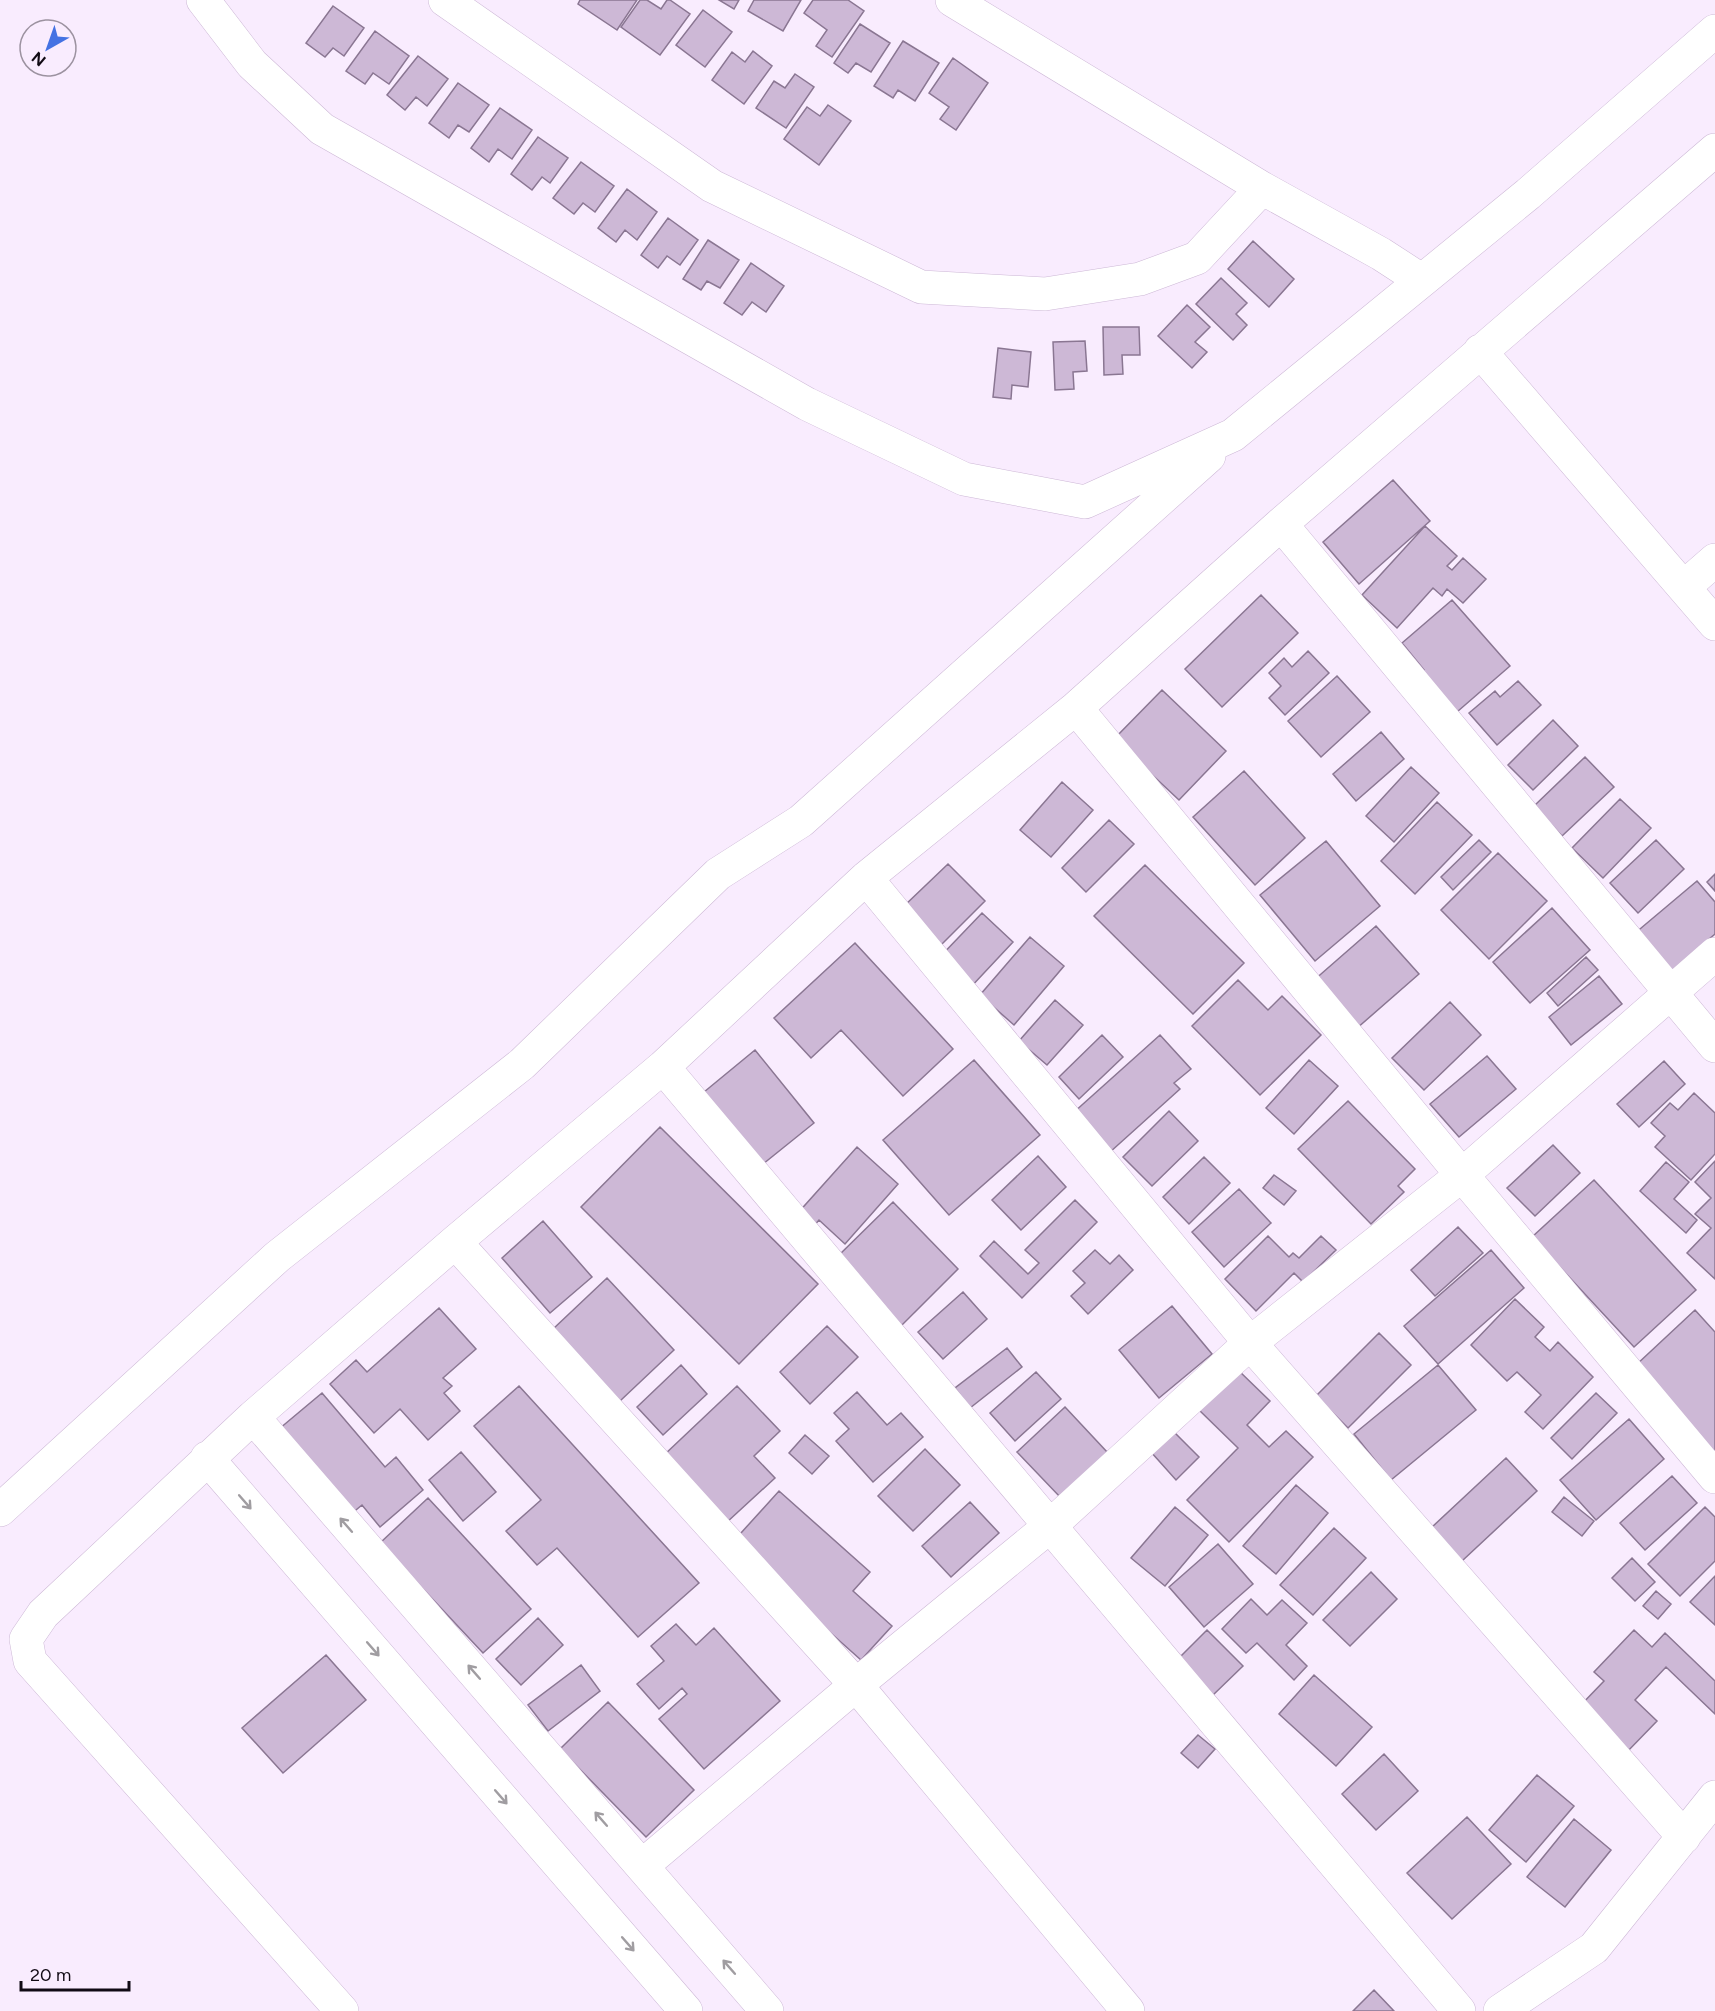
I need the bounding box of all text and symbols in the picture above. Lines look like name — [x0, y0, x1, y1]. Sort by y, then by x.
north arrow — [18, 18, 78, 78]
text: N — [28, 48, 50, 70]
one-way arrow — [238, 1494, 252, 1509]
one-way arrow — [339, 1518, 353, 1533]
one-way arrow — [366, 1641, 380, 1656]
one-way arrow — [467, 1665, 481, 1680]
one-way arrow — [494, 1789, 508, 1804]
one-way arrow — [595, 1811, 608, 1827]
one-way arrow — [622, 1936, 635, 1952]
scale bar — [21, 1954, 129, 1992]
one-way arrow — [722, 1960, 736, 1975]
text: 20 m — [30, 1964, 71, 1986]

